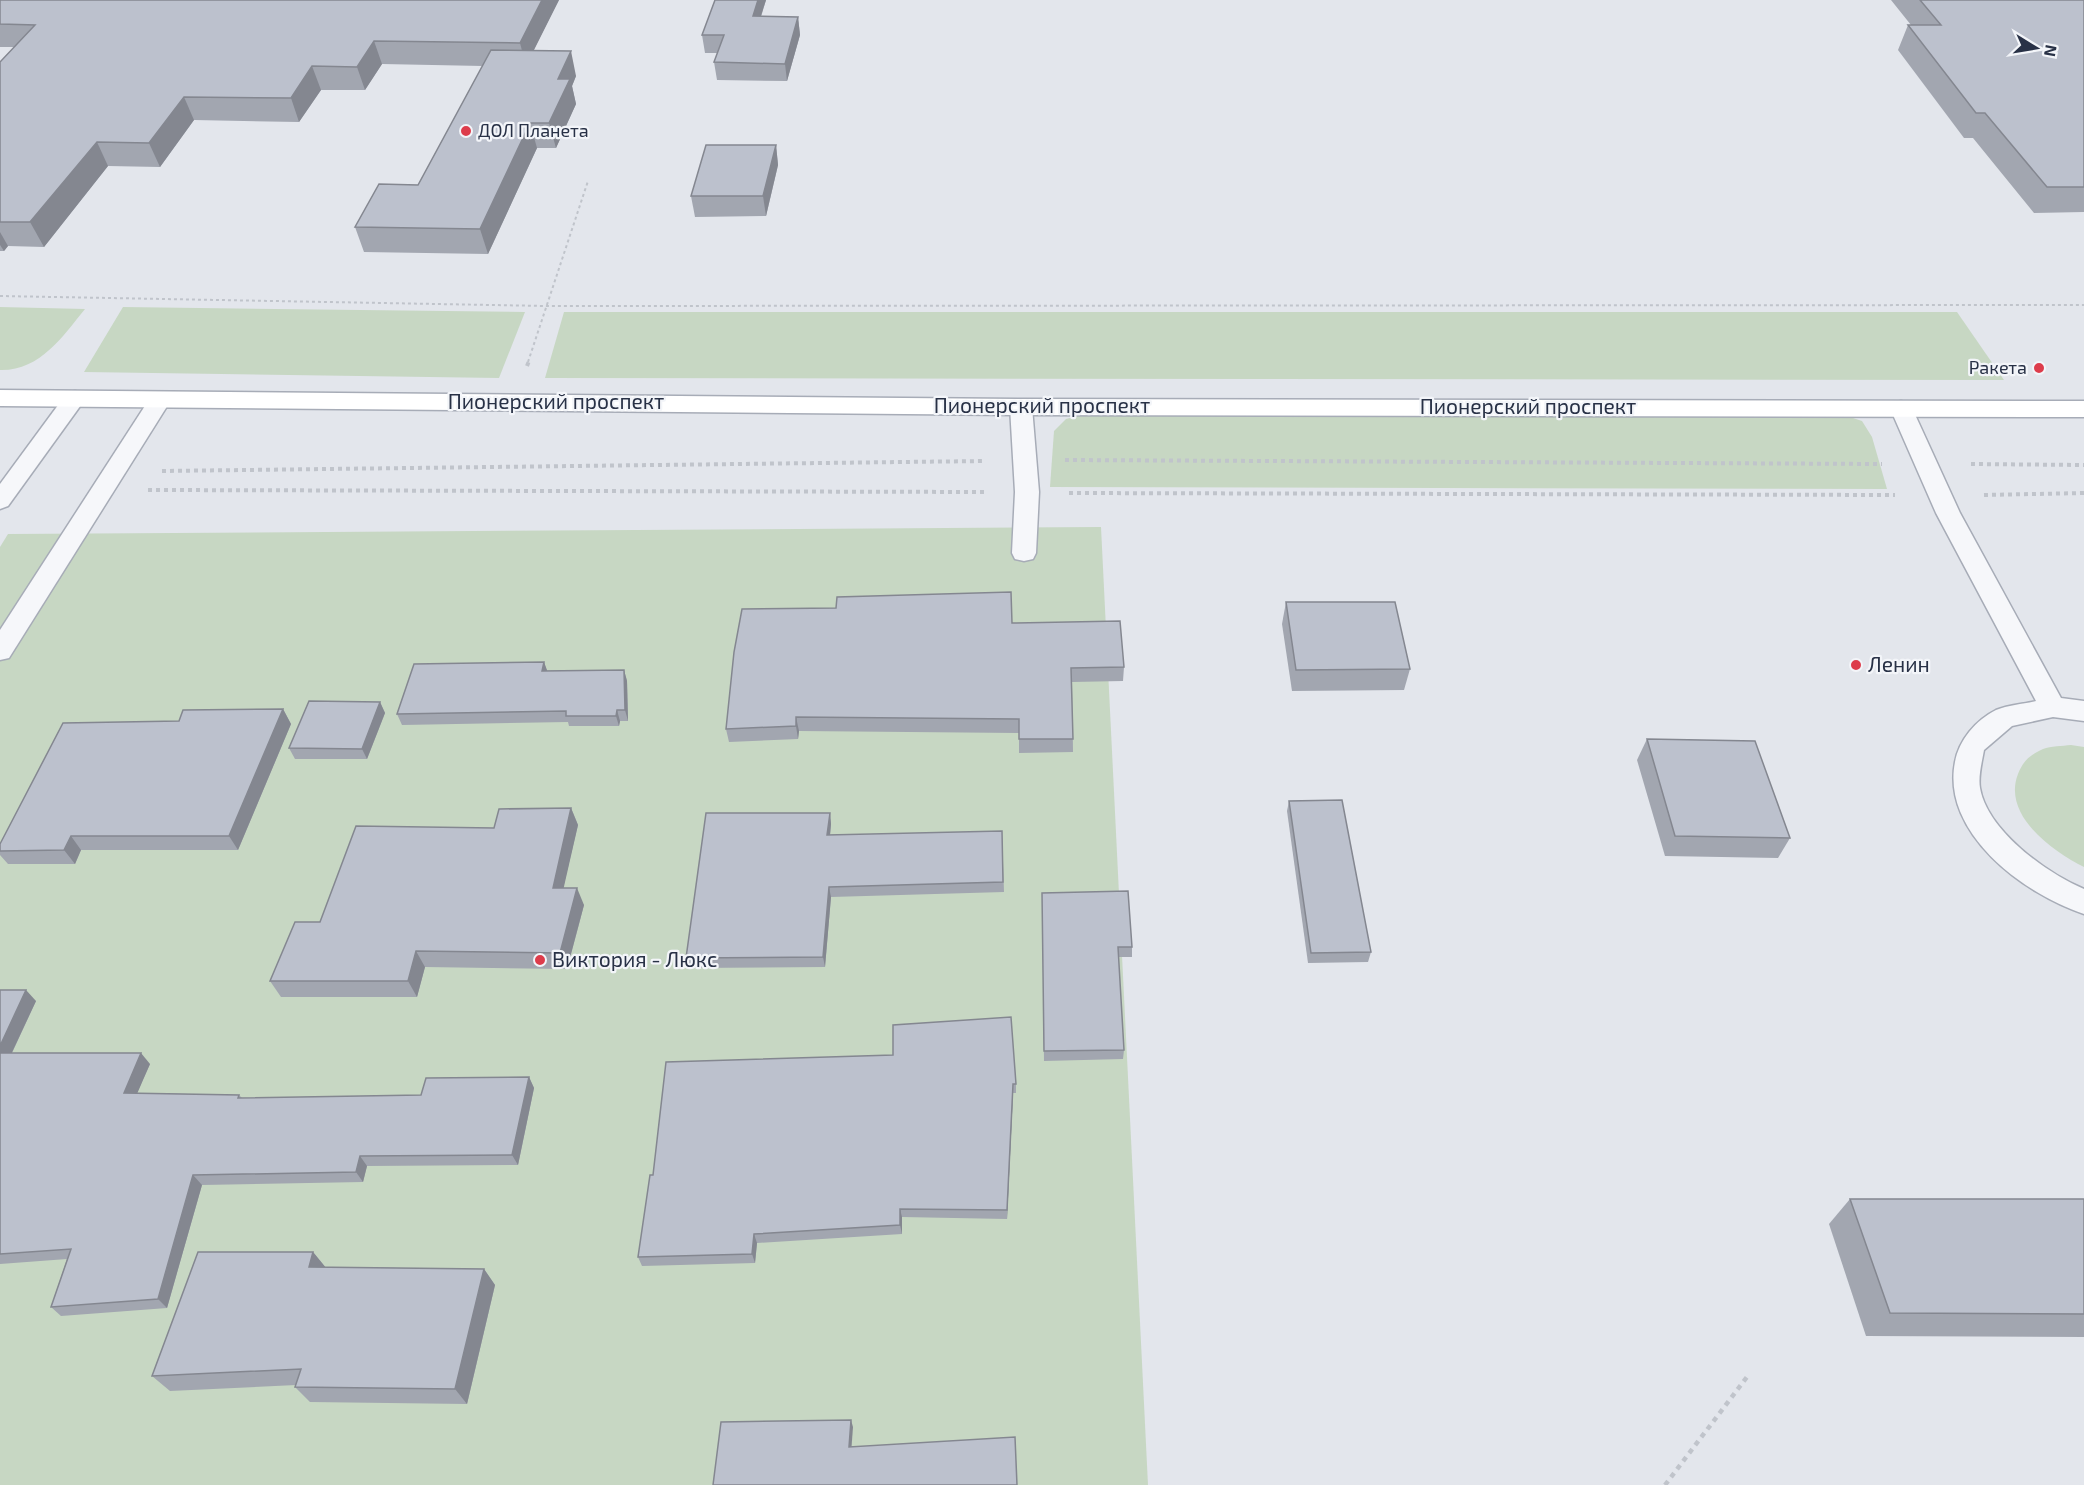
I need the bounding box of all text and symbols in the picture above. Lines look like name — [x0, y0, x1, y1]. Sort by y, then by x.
north arrow — [2006, 18, 2066, 78]
text: N — [2041, 43, 2062, 58]
place label: ДОЛ Планета — [478, 119, 589, 141]
marker: ДОЛ Планета — [459, 124, 473, 138]
place label: Ракета — [1969, 356, 2027, 378]
marker: Ракета — [2032, 361, 2046, 375]
street label: Пионерский проспект — [448, 388, 664, 413]
street label: Пионерский проспект — [934, 392, 1150, 417]
street label: Пионерский проспект — [1420, 393, 1636, 418]
place label: Ленин — [1868, 651, 1930, 676]
marker: Ленин — [1849, 658, 1863, 672]
place label: Виктория - Люкс — [552, 946, 717, 971]
marker: Виктория - Люкс — [533, 953, 547, 967]

